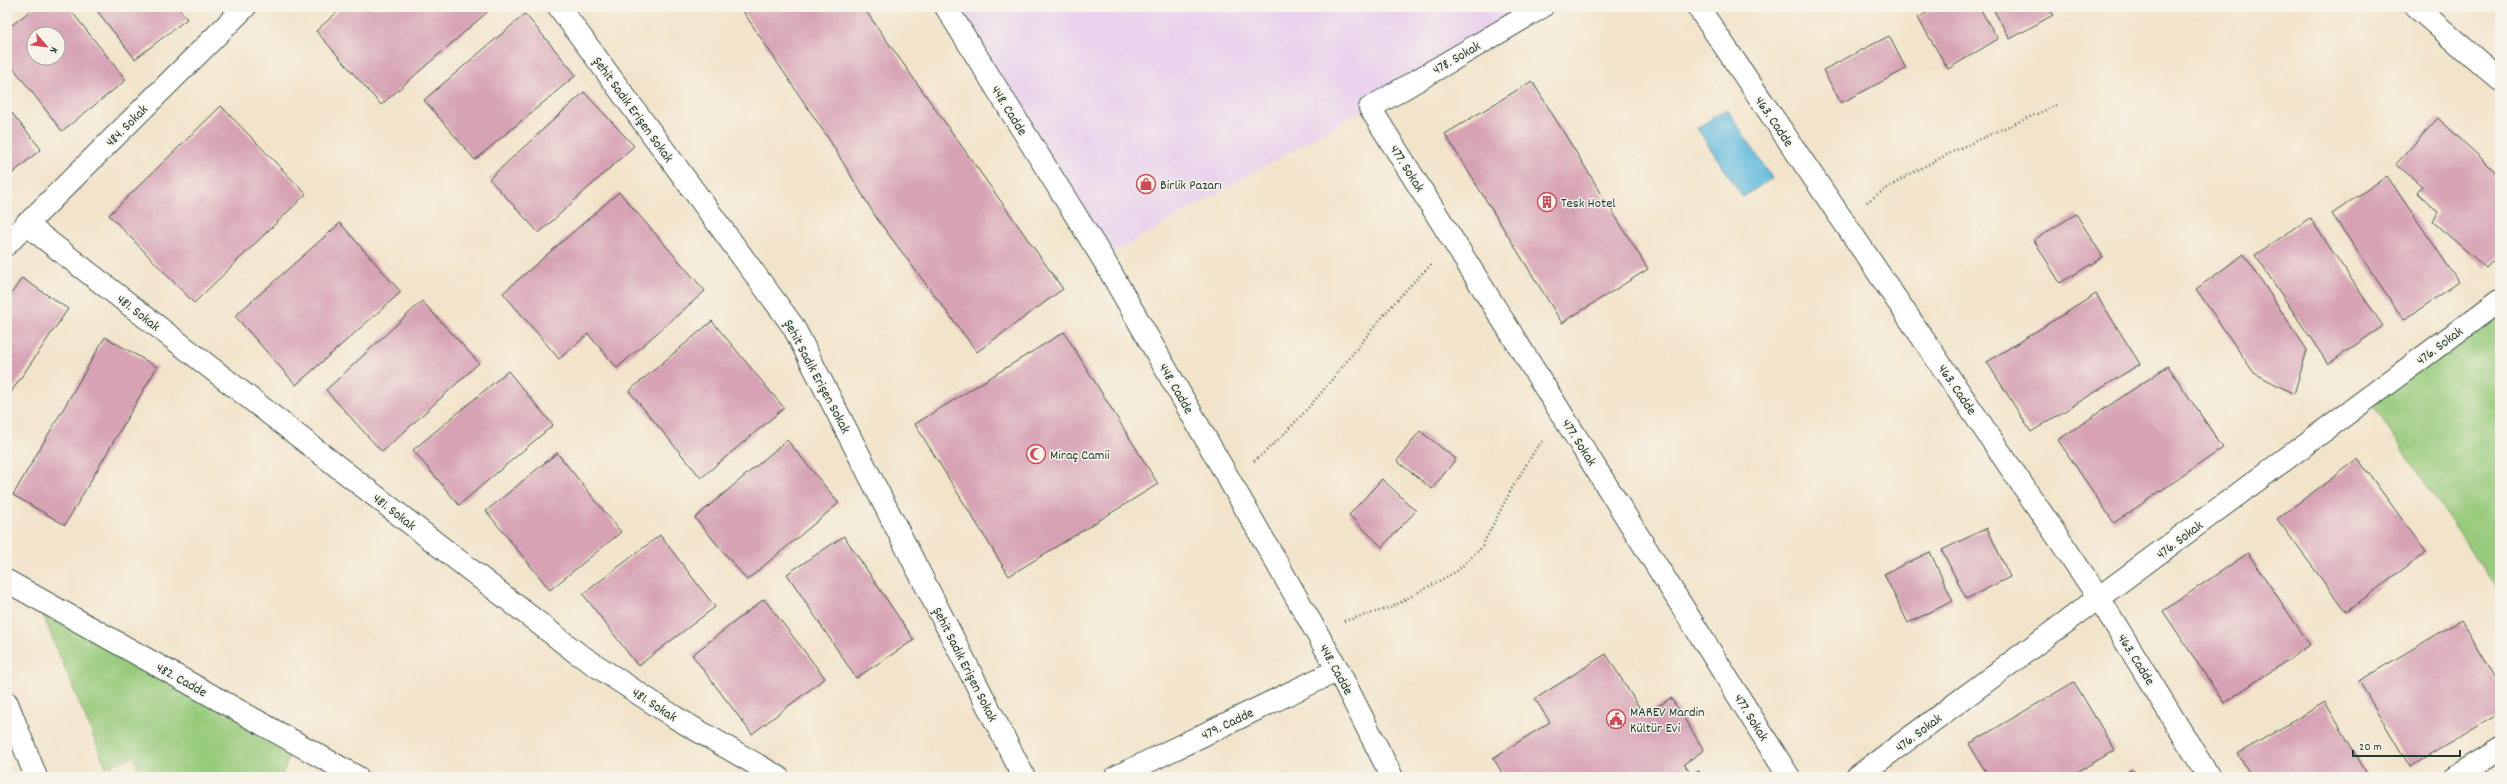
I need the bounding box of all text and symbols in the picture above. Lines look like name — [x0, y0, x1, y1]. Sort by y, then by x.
north arrow — [26, 26, 66, 66]
street label: 478. Sokak — [1429, 37, 1485, 81]
text: K — [45, 44, 61, 56]
street label: Şehit Sadık Erişen Sokak — [587, 53, 678, 167]
street label: 448. Cadde — [985, 82, 1032, 140]
street label: 463. Cadde — [1749, 93, 1798, 151]
street label: 484. Sokak — [102, 100, 153, 152]
street label: 477. Sokak — [1384, 141, 1429, 197]
shop icon: Birlik Pazarı — [1135, 173, 1157, 195]
place label: Birlik Pazarı — [1160, 176, 1222, 196]
building icon: Tesk Hotel — [1536, 191, 1558, 213]
place label: Tesk Hotel — [1561, 194, 1616, 214]
street label: 481. Sokak — [112, 290, 164, 337]
street label: Şehit Sadık Erişen Sokak — [778, 316, 855, 438]
street label: 476. Sokak — [2413, 322, 2468, 371]
street label: 448. Cadde — [1153, 360, 1198, 418]
street label: 463. Cadde — [1932, 361, 1981, 419]
street label: 477. Sokak — [1556, 415, 1601, 471]
mosque icon: Miraç Camii — [1025, 443, 1047, 465]
place label: Miraç Camii — [1050, 446, 1110, 466]
street label: 481. Sokak — [368, 489, 420, 536]
street label: 476. Sokak — [2153, 516, 2208, 565]
street label: Şehit Sadık Erişen Sokak — [927, 604, 1002, 726]
street label: 463. Cadde — [2112, 631, 2159, 690]
street label: 448. Cadde — [1313, 641, 1357, 699]
street label: 482. Cadde — [152, 658, 210, 703]
street label: 481. Sokak — [627, 684, 681, 728]
street label: 477. Sokak — [1728, 690, 1773, 746]
place label: MAREV Mardin Kültür Evi — [1630, 703, 1705, 739]
street label: 479. Cadde — [1198, 704, 1257, 746]
public building icon: MAREV Mardin Kültür Evi — [1605, 708, 1627, 730]
street label: 476. Sokak — [1892, 709, 1947, 758]
scale bar — [2353, 732, 2460, 758]
text: 20 m — [2359, 739, 2382, 756]

